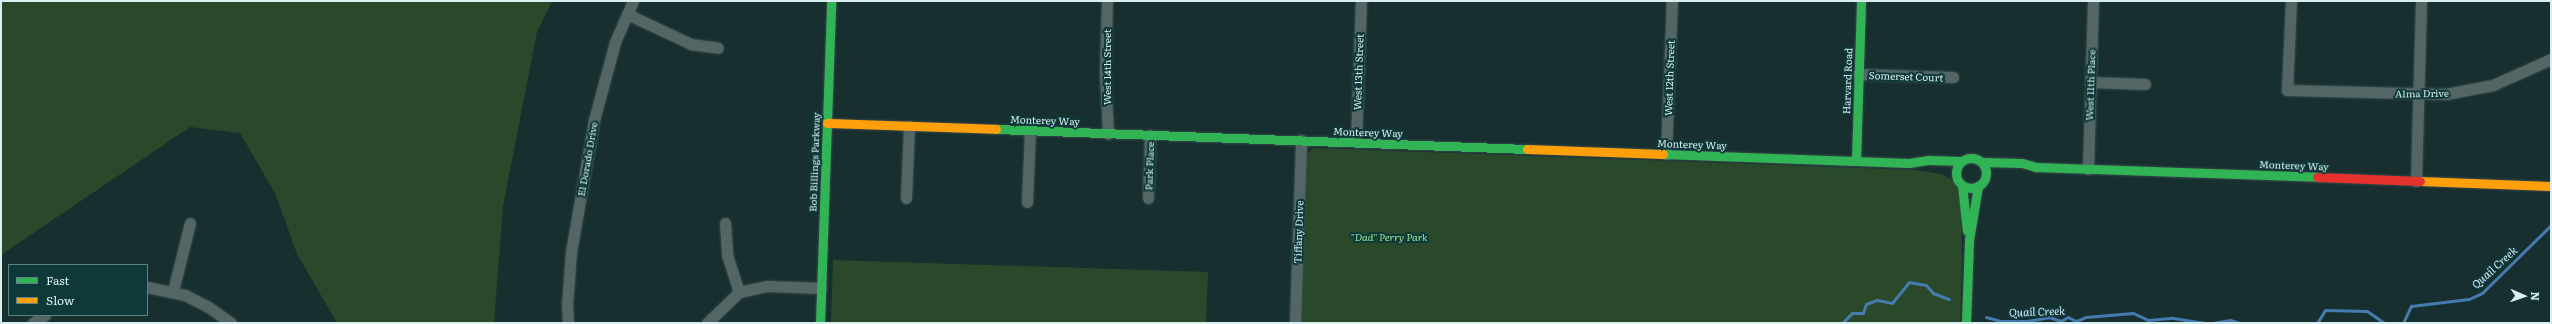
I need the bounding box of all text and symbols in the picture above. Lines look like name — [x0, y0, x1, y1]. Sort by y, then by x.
street label: West 14th Street — [1101, 29, 1113, 105]
street label: West 13th Street — [1351, 34, 1365, 110]
street label: West 12th Street — [1662, 40, 1676, 116]
street label: Harvard Road — [1840, 48, 1854, 114]
street label: West 11th Place — [2083, 49, 2097, 121]
street label: Somerset Court — [1868, 69, 1944, 83]
street label: Alma Drive — [2395, 87, 2449, 99]
street label: Bob Billings Parkway — [806, 112, 822, 212]
street label: Monterey Way — [1010, 113, 1080, 127]
street label: El Dorado Drive — [575, 121, 599, 197]
street label: Monterey Way — [1333, 125, 1403, 139]
street label: Monterey Way — [1657, 137, 1727, 151]
street label: Park Place — [1142, 141, 1156, 191]
street label: Monterey Way — [2259, 158, 2329, 172]
street label: Tiffany Drive — [1291, 200, 1305, 264]
park label: "Dad" Perry Park — [1351, 231, 1427, 243]
water label: Quail Creek — [2469, 243, 2519, 291]
legend — [8, 264, 148, 316]
text: Fast — [46, 271, 69, 289]
north arrow — [2504, 276, 2544, 316]
text: Slow — [46, 291, 74, 309]
text: N — [2528, 292, 2544, 301]
water label: Quail Creek — [2009, 303, 2065, 319]

